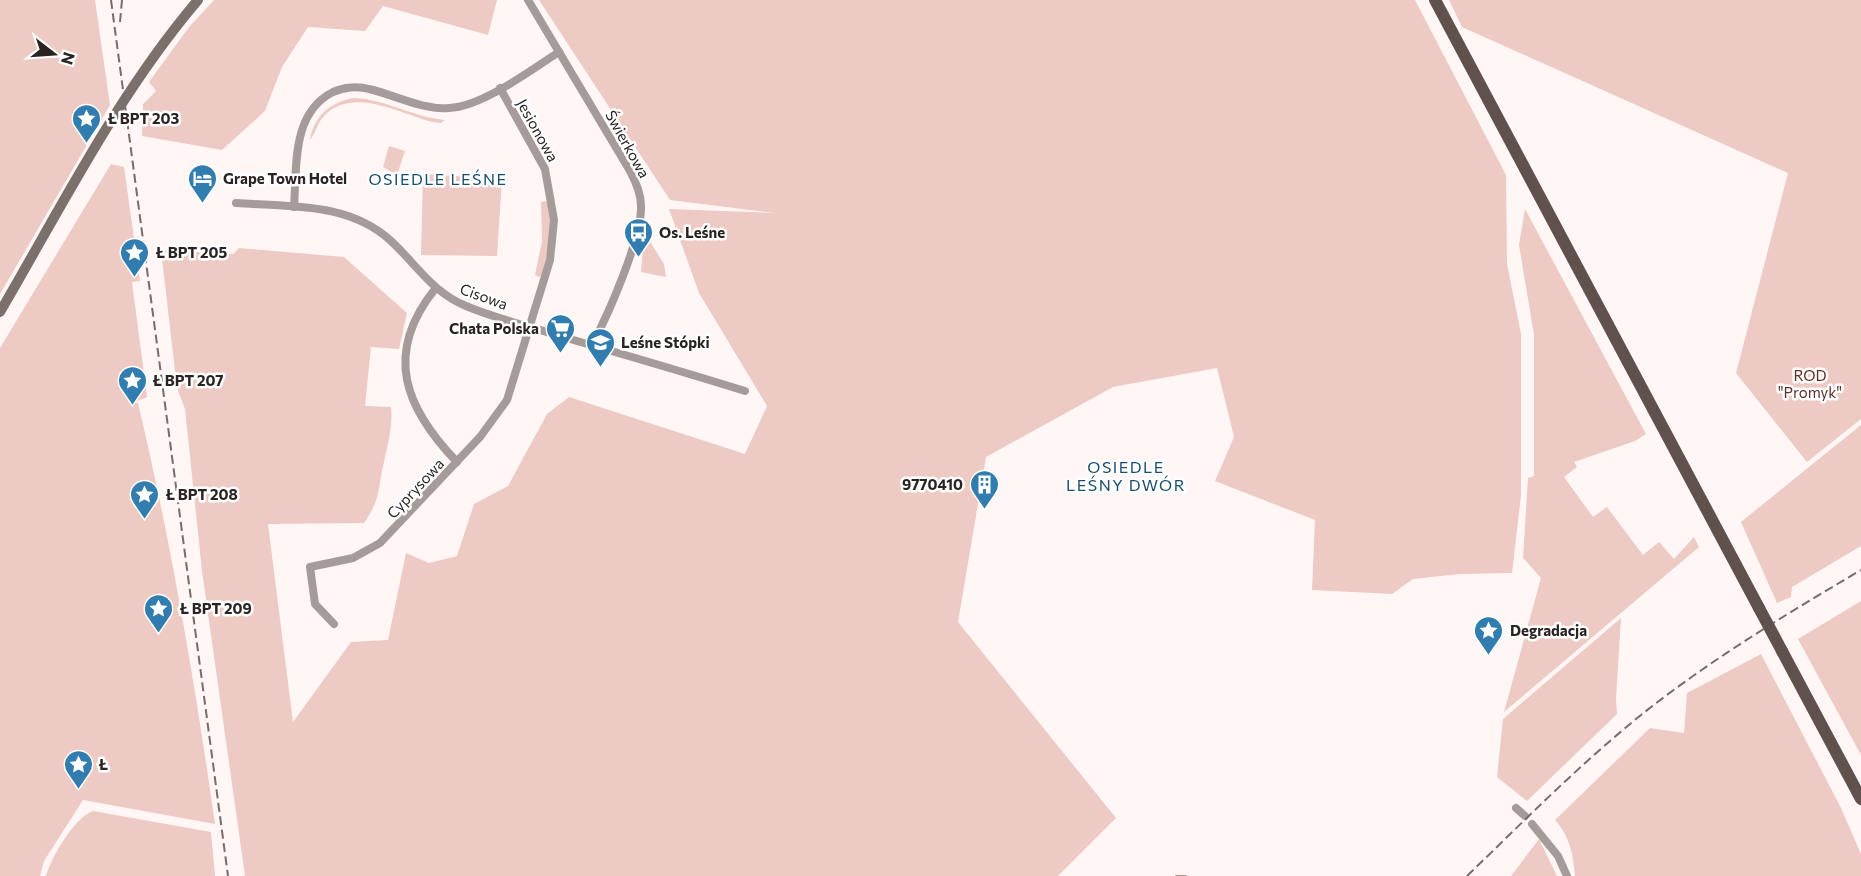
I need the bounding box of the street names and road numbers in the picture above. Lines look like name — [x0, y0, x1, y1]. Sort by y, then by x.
street label: Jesionowa — [513, 95, 563, 165]
street label: Świerkowa — [602, 107, 655, 181]
street label: Cisowa — [458, 279, 510, 313]
street label: Cyprysowa — [383, 454, 447, 522]

